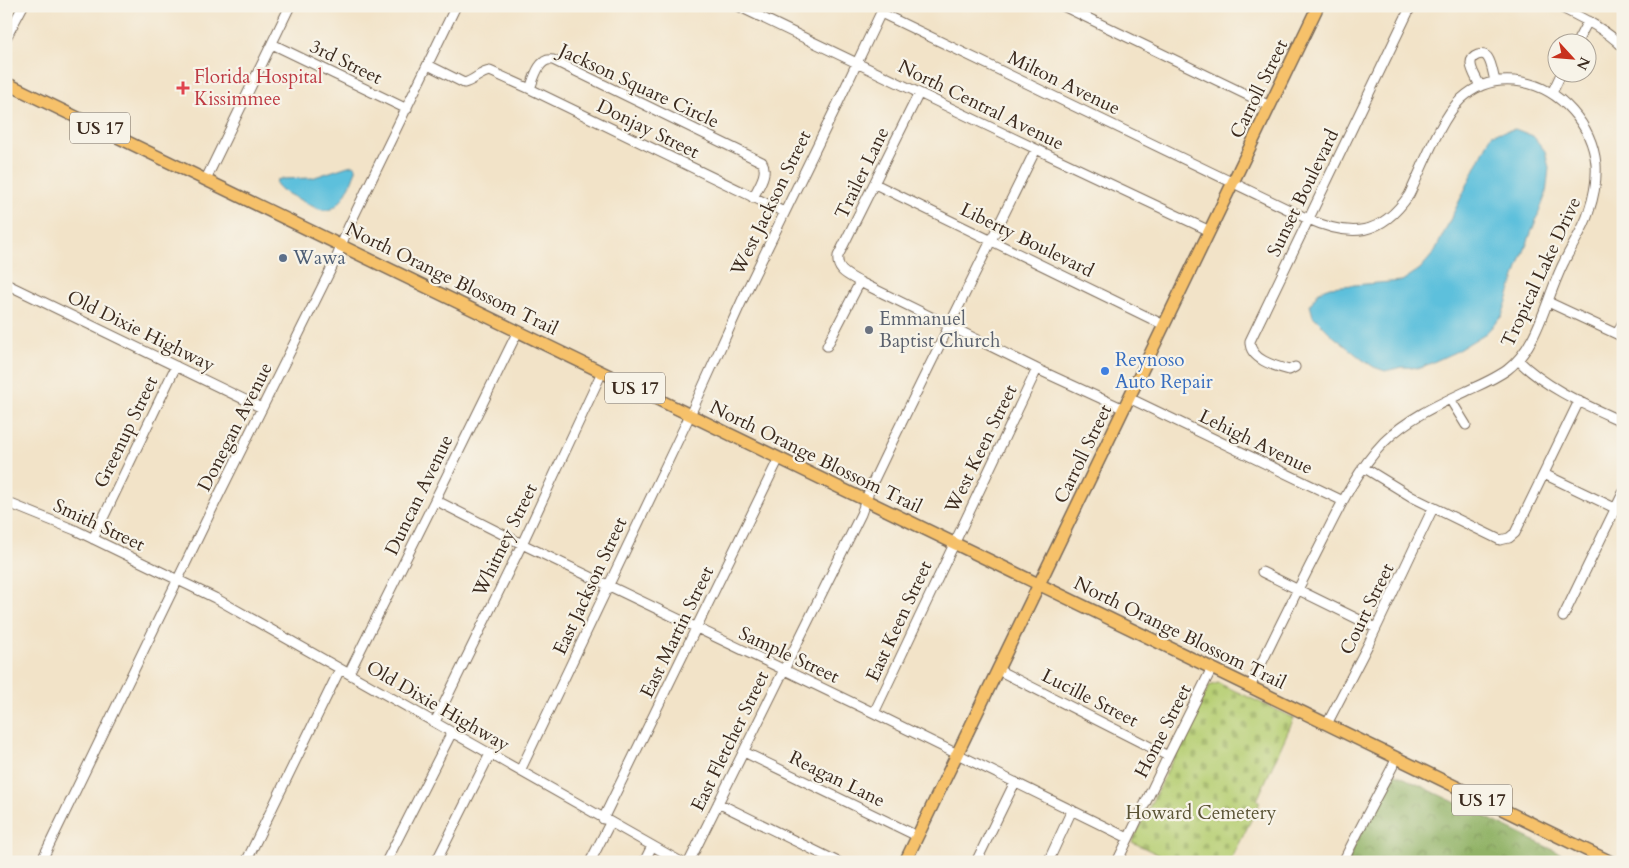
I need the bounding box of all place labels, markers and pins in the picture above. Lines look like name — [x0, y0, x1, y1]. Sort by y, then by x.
place label: Florida Hospital Kissimmee — [194, 64, 323, 112]
marker: Florida Hospital Kissimmee — [176, 81, 190, 95]
place label: Wawa — [292, 245, 346, 271]
marker: Wawa — [277, 252, 289, 264]
place label: Emmanuel Baptist Church — [879, 306, 1001, 354]
marker: Emmanuel Baptist Church — [863, 324, 875, 336]
place label: Reynoso Auto Repair — [1115, 347, 1213, 395]
marker: Reynoso Auto Repair — [1099, 365, 1111, 377]

